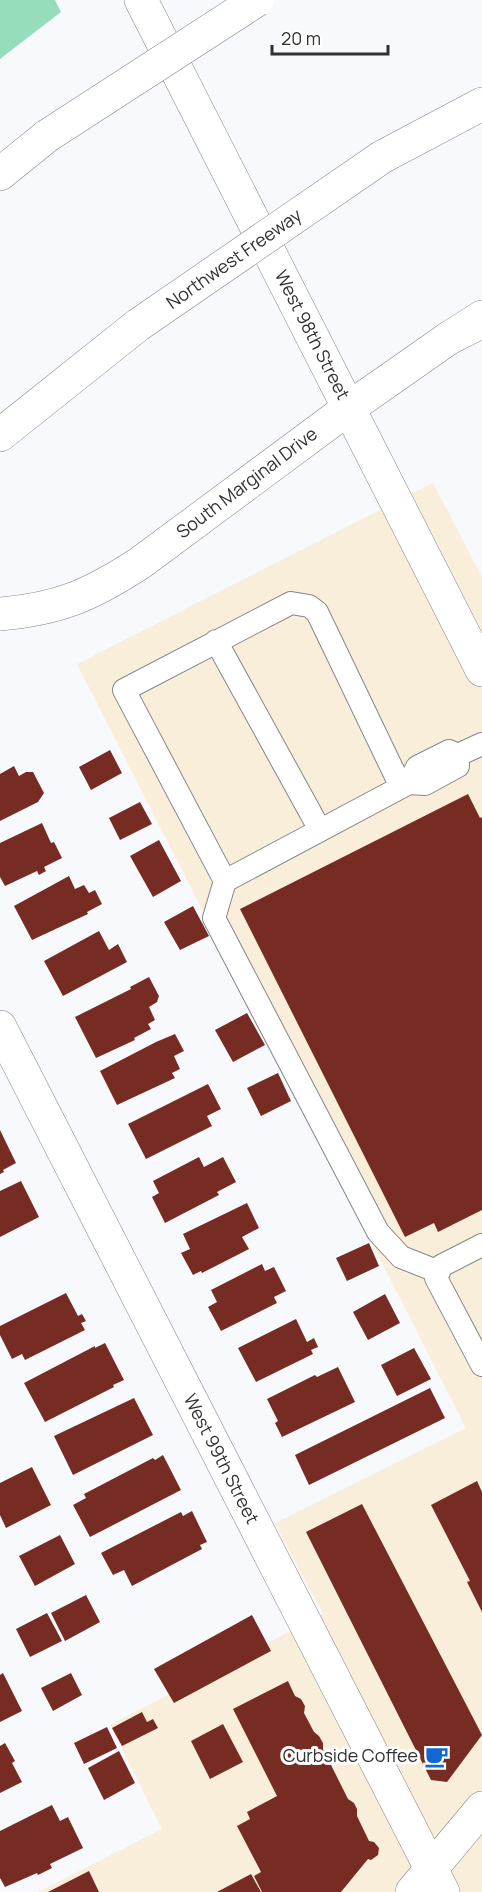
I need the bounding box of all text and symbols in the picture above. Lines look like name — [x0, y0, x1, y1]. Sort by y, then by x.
scale bar — [272, 18, 388, 56]
text: 20 m — [281, 26, 321, 50]
street label: Northwest Freeway — [161, 202, 306, 314]
street label: West 98th Street — [270, 266, 356, 403]
street label: South Marginal Drive — [171, 421, 322, 543]
street label: West 99th Street — [179, 1389, 265, 1528]
place label: Curbside Coffee — [283, 1743, 418, 1767]
cafe icon: Curbside Coffee — [423, 1743, 449, 1769]

